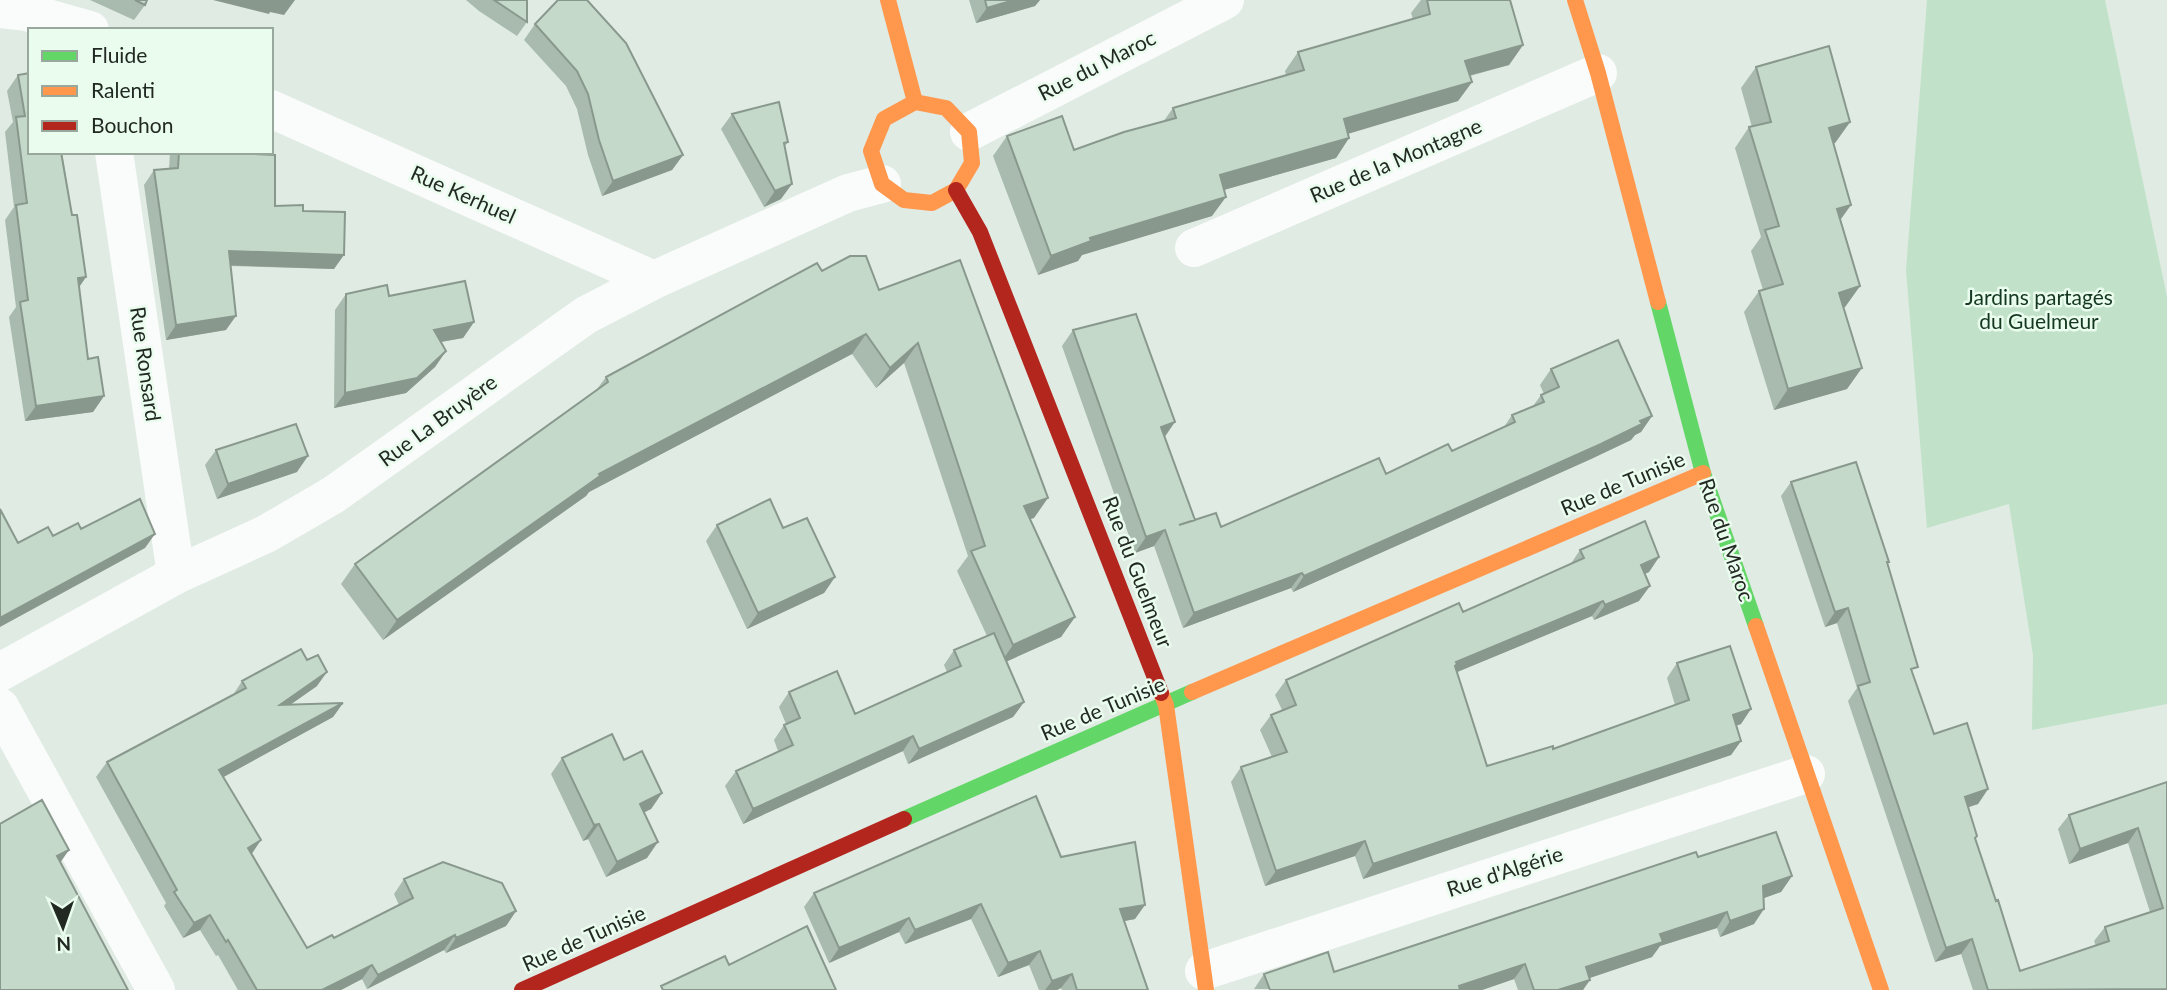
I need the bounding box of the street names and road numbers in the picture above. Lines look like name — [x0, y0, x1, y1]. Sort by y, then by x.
street label: Rue du Maroc — [1033, 24, 1159, 105]
street label: Rue de la Montagne — [1306, 112, 1485, 207]
street label: Rue Kerhuel — [407, 159, 520, 228]
street label: Rue Ronsard — [126, 305, 167, 423]
street label: Rue La Bruyère — [373, 368, 501, 471]
street label: Rue de Tunisie — [1557, 445, 1688, 520]
street label: Rue du Maroc — [1695, 475, 1760, 604]
street label: Rue du Guelmeur — [1098, 492, 1179, 651]
street label: Rue de Tunisie — [1037, 670, 1168, 745]
street label: Rue d'Algérie — [1443, 840, 1566, 901]
street label: Rue de Tunisie — [518, 899, 649, 976]

